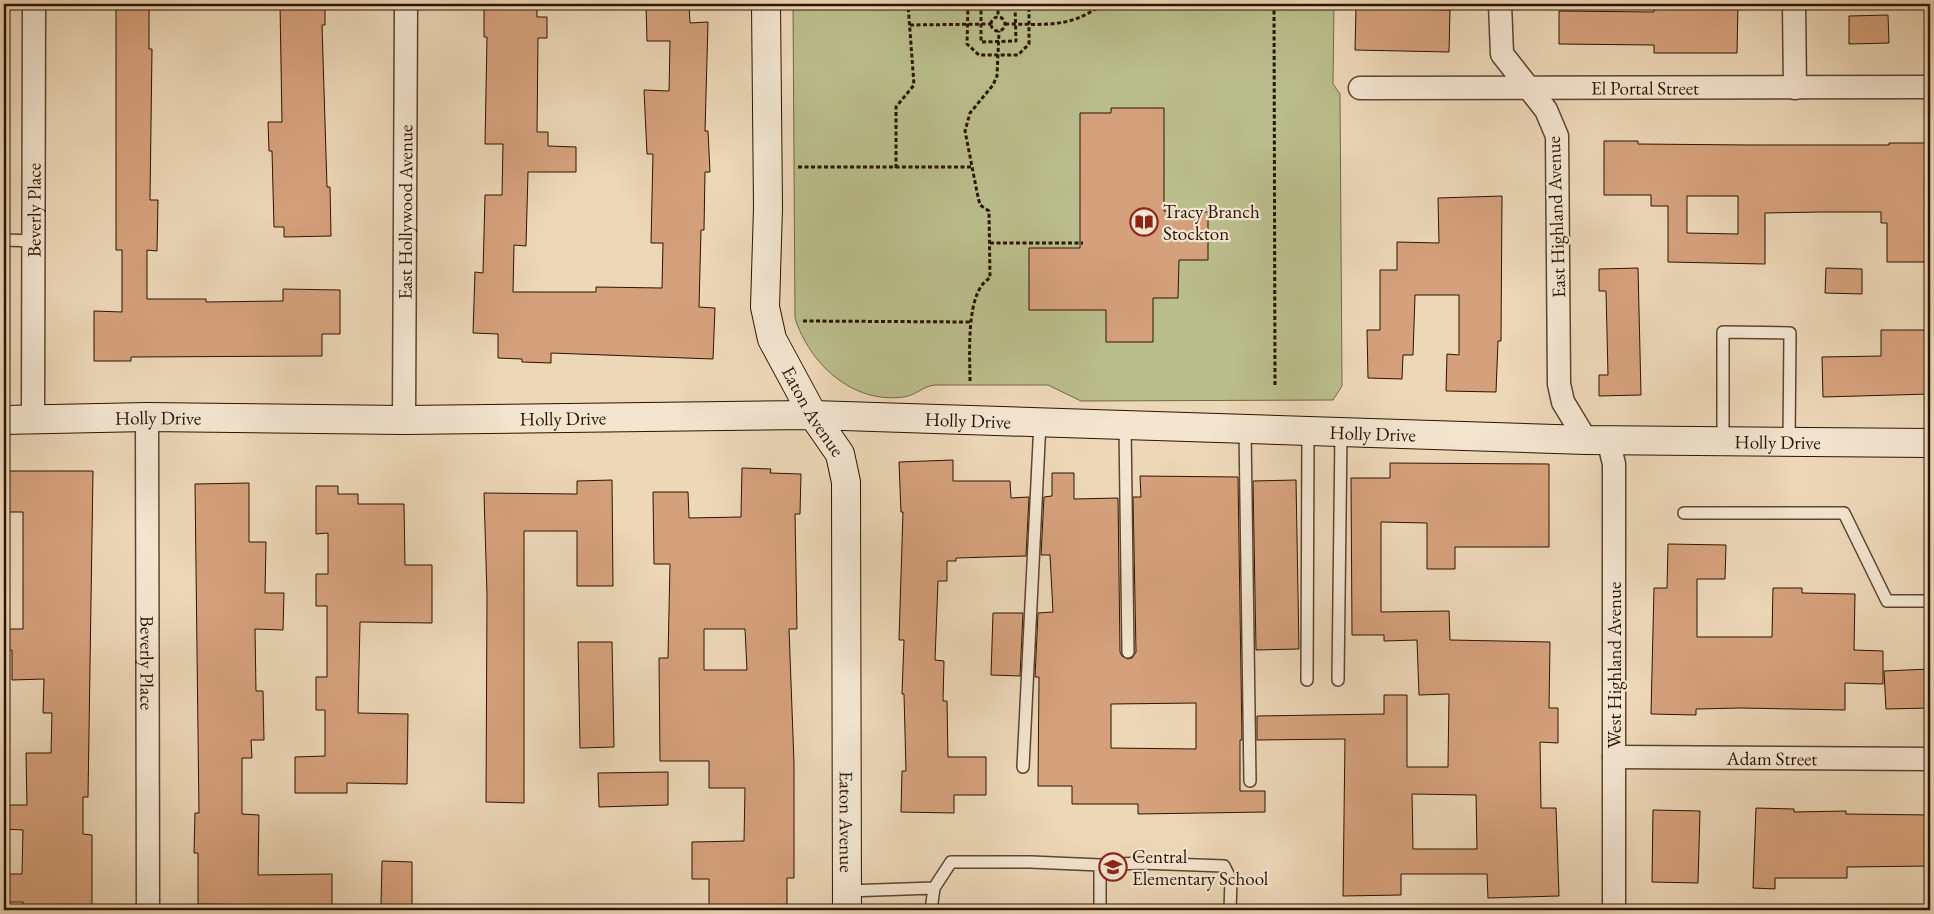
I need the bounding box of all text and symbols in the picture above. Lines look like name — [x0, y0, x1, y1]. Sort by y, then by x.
street label: El Portal Street — [1591, 75, 1699, 100]
street label: East Hollywood Avenue — [392, 124, 418, 300]
street label: East Highland Avenue — [1541, 136, 1571, 298]
street label: Beverly Place — [21, 163, 46, 257]
place label: Tracy Branch Stockton — [1163, 199, 1260, 246]
library icon: Tracy Branch Stockton — [1129, 207, 1159, 237]
street label: Eaton Avenue — [776, 362, 850, 461]
street label: Holly Drive — [115, 404, 201, 430]
street label: Holly Drive — [520, 405, 606, 431]
street label: Holly Drive — [924, 406, 1011, 434]
street label: Holly Drive — [1329, 419, 1416, 447]
street label: Holly Drive — [1734, 429, 1821, 455]
street label: West Highland Avenue — [1602, 581, 1627, 749]
street label: Beverly Place — [135, 616, 160, 710]
street label: Adam Street — [1726, 745, 1817, 771]
street label: Eaton Avenue — [834, 771, 859, 873]
place label: Central Elementary School — [1132, 844, 1269, 891]
school or university icon: Central Elementary School — [1098, 852, 1128, 882]

